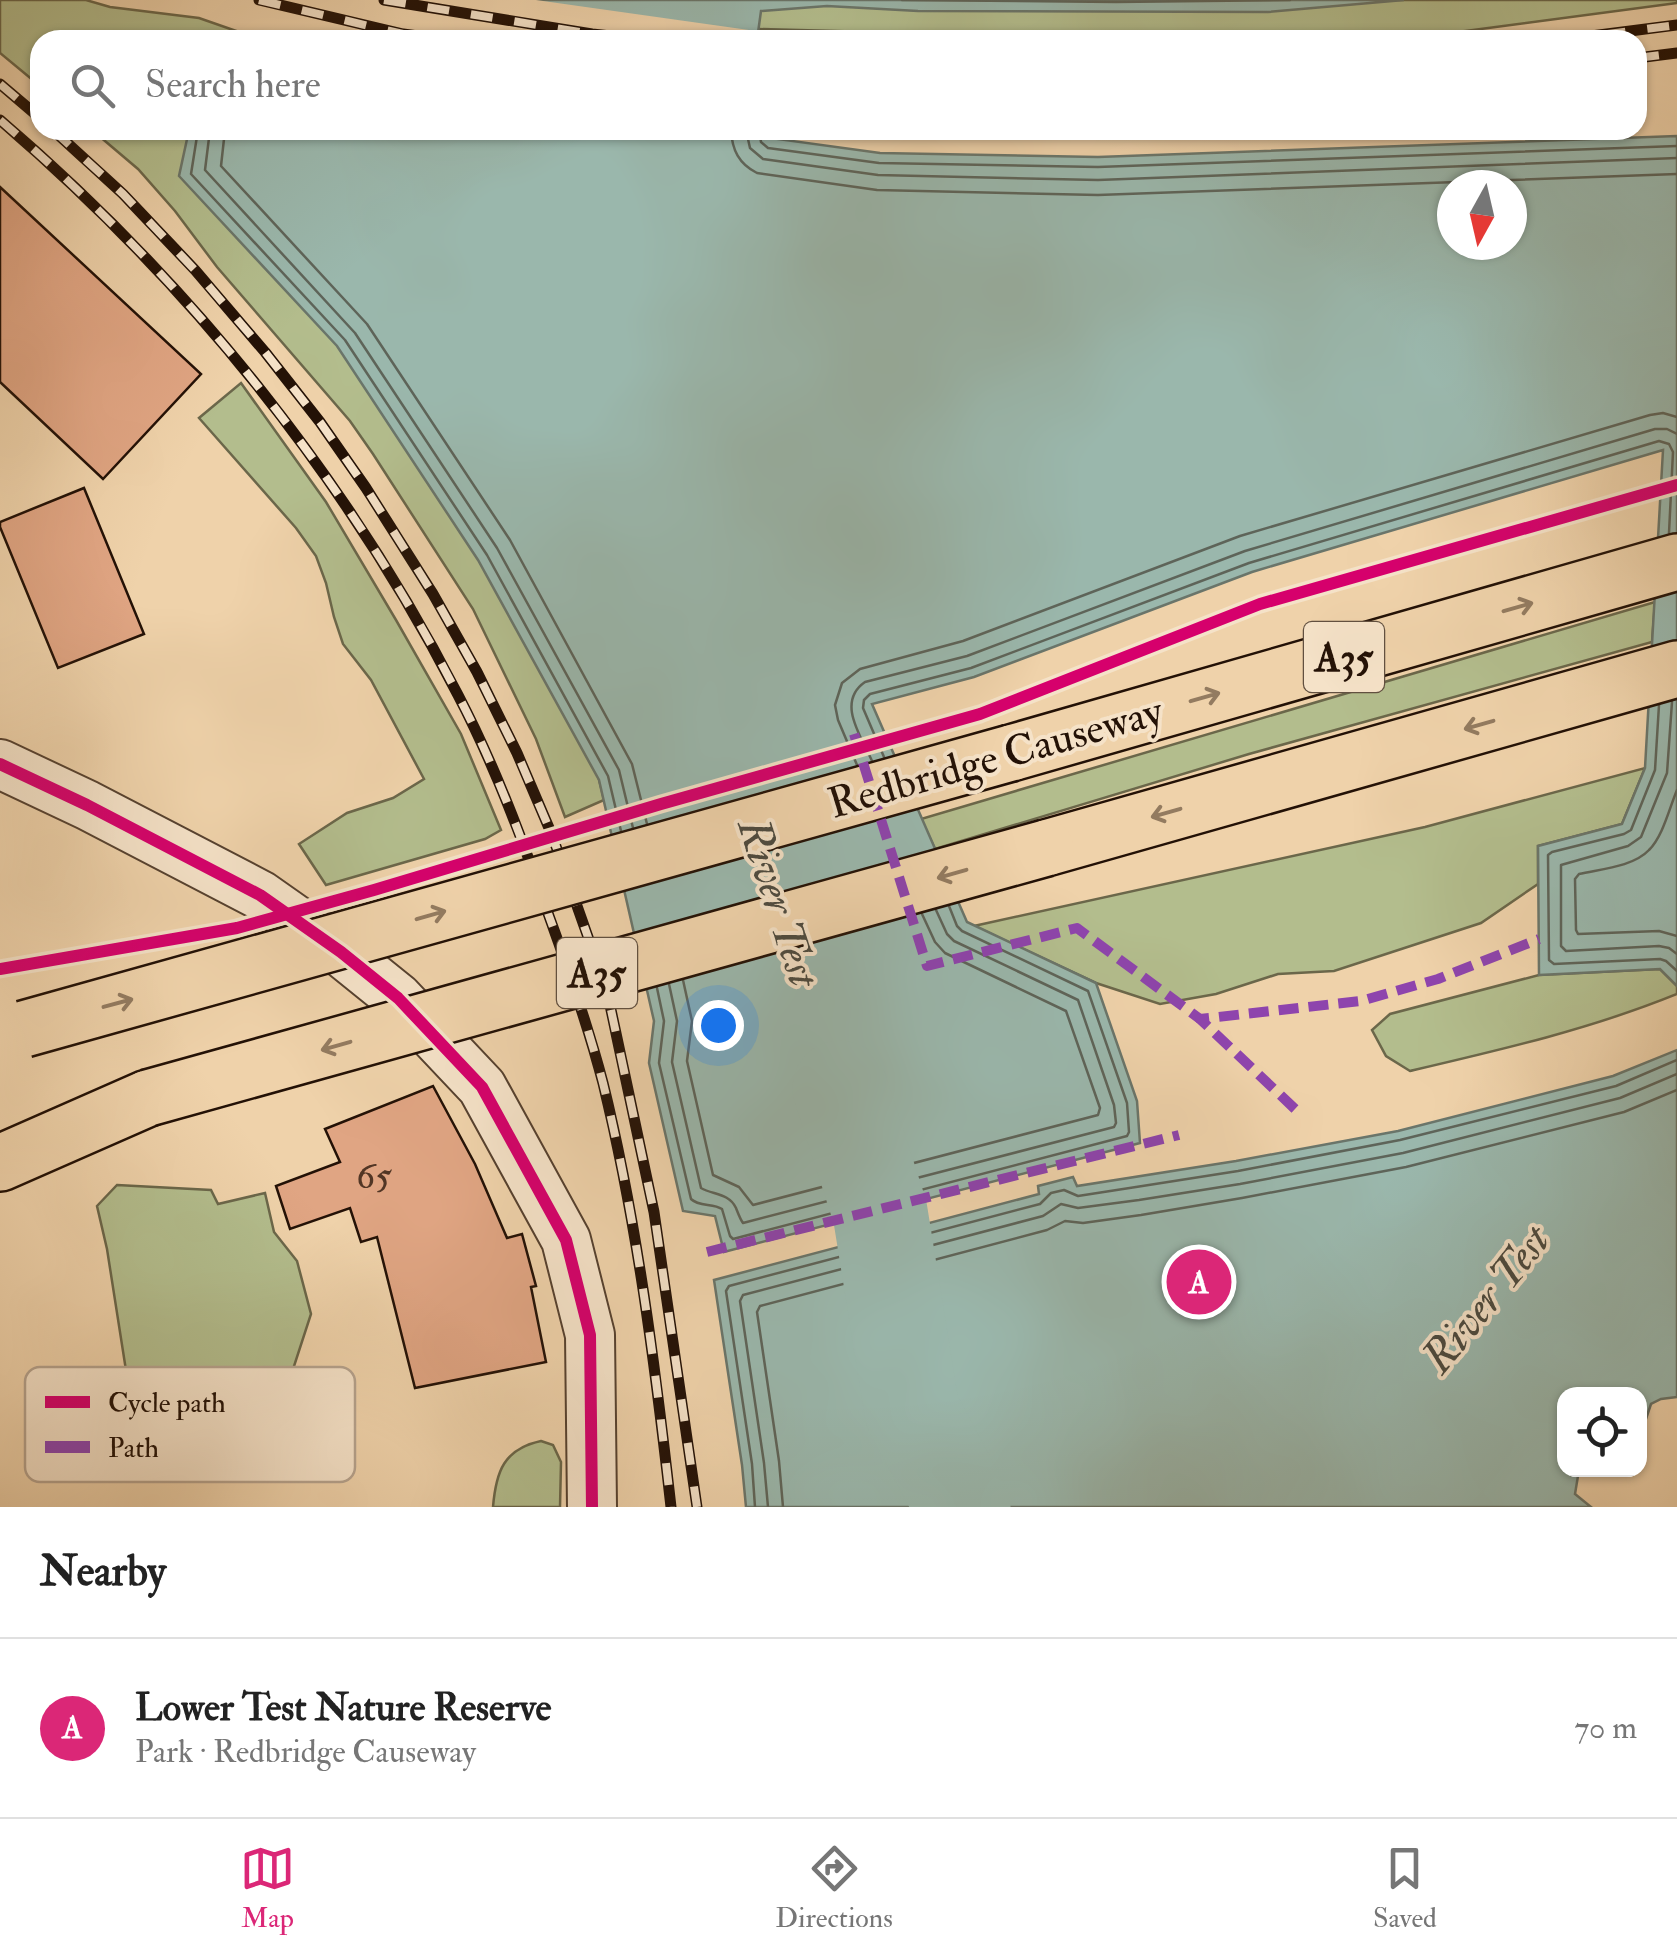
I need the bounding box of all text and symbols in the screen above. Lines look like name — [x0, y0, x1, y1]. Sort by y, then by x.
search box — [30, 30, 1647, 140]
icon: search — [65, 58, 120, 113]
text: Search here — [145, 61, 321, 109]
north arrow — [1437, 170, 1527, 260]
one-way arrow — [1501, 597, 1533, 616]
road number: A35 — [1304, 622, 1384, 692]
street label: Redbridge Causeway — [822, 685, 1169, 831]
one-way arrow — [1189, 687, 1220, 705]
one-way arrow — [1464, 717, 1495, 735]
one-way arrow — [1151, 805, 1182, 824]
water label: River Test — [724, 810, 832, 996]
one-way arrow — [937, 866, 968, 884]
one-way arrow — [415, 905, 446, 923]
road number: A35 — [557, 938, 637, 1008]
one-way arrow — [102, 993, 133, 1012]
your location — [693, 1000, 744, 1051]
one-way arrow — [321, 1038, 352, 1056]
house number: 65 — [356, 1152, 392, 1200]
water label: River Test — [1409, 1212, 1564, 1385]
pin: A — [1166, 1244, 1232, 1320]
legend — [25, 1367, 355, 1482]
text: Cycle path — [108, 1386, 226, 1421]
map controls — [1557, 1387, 1647, 1477]
button: locate — [1557, 1387, 1647, 1477]
text: Path — [108, 1431, 159, 1466]
text: Nearby — [40, 1546, 166, 1598]
text: Lower Test Nature Reserve — [135, 1684, 551, 1732]
text: A — [62, 1708, 83, 1748]
text: 70 m — [1574, 1708, 1637, 1748]
text: Park · Redbridge Causeway — [135, 1732, 476, 1772]
tab: Map — [240, 1841, 295, 1936]
tab: Directions — [775, 1841, 893, 1936]
tab: Saved — [1373, 1841, 1437, 1936]

